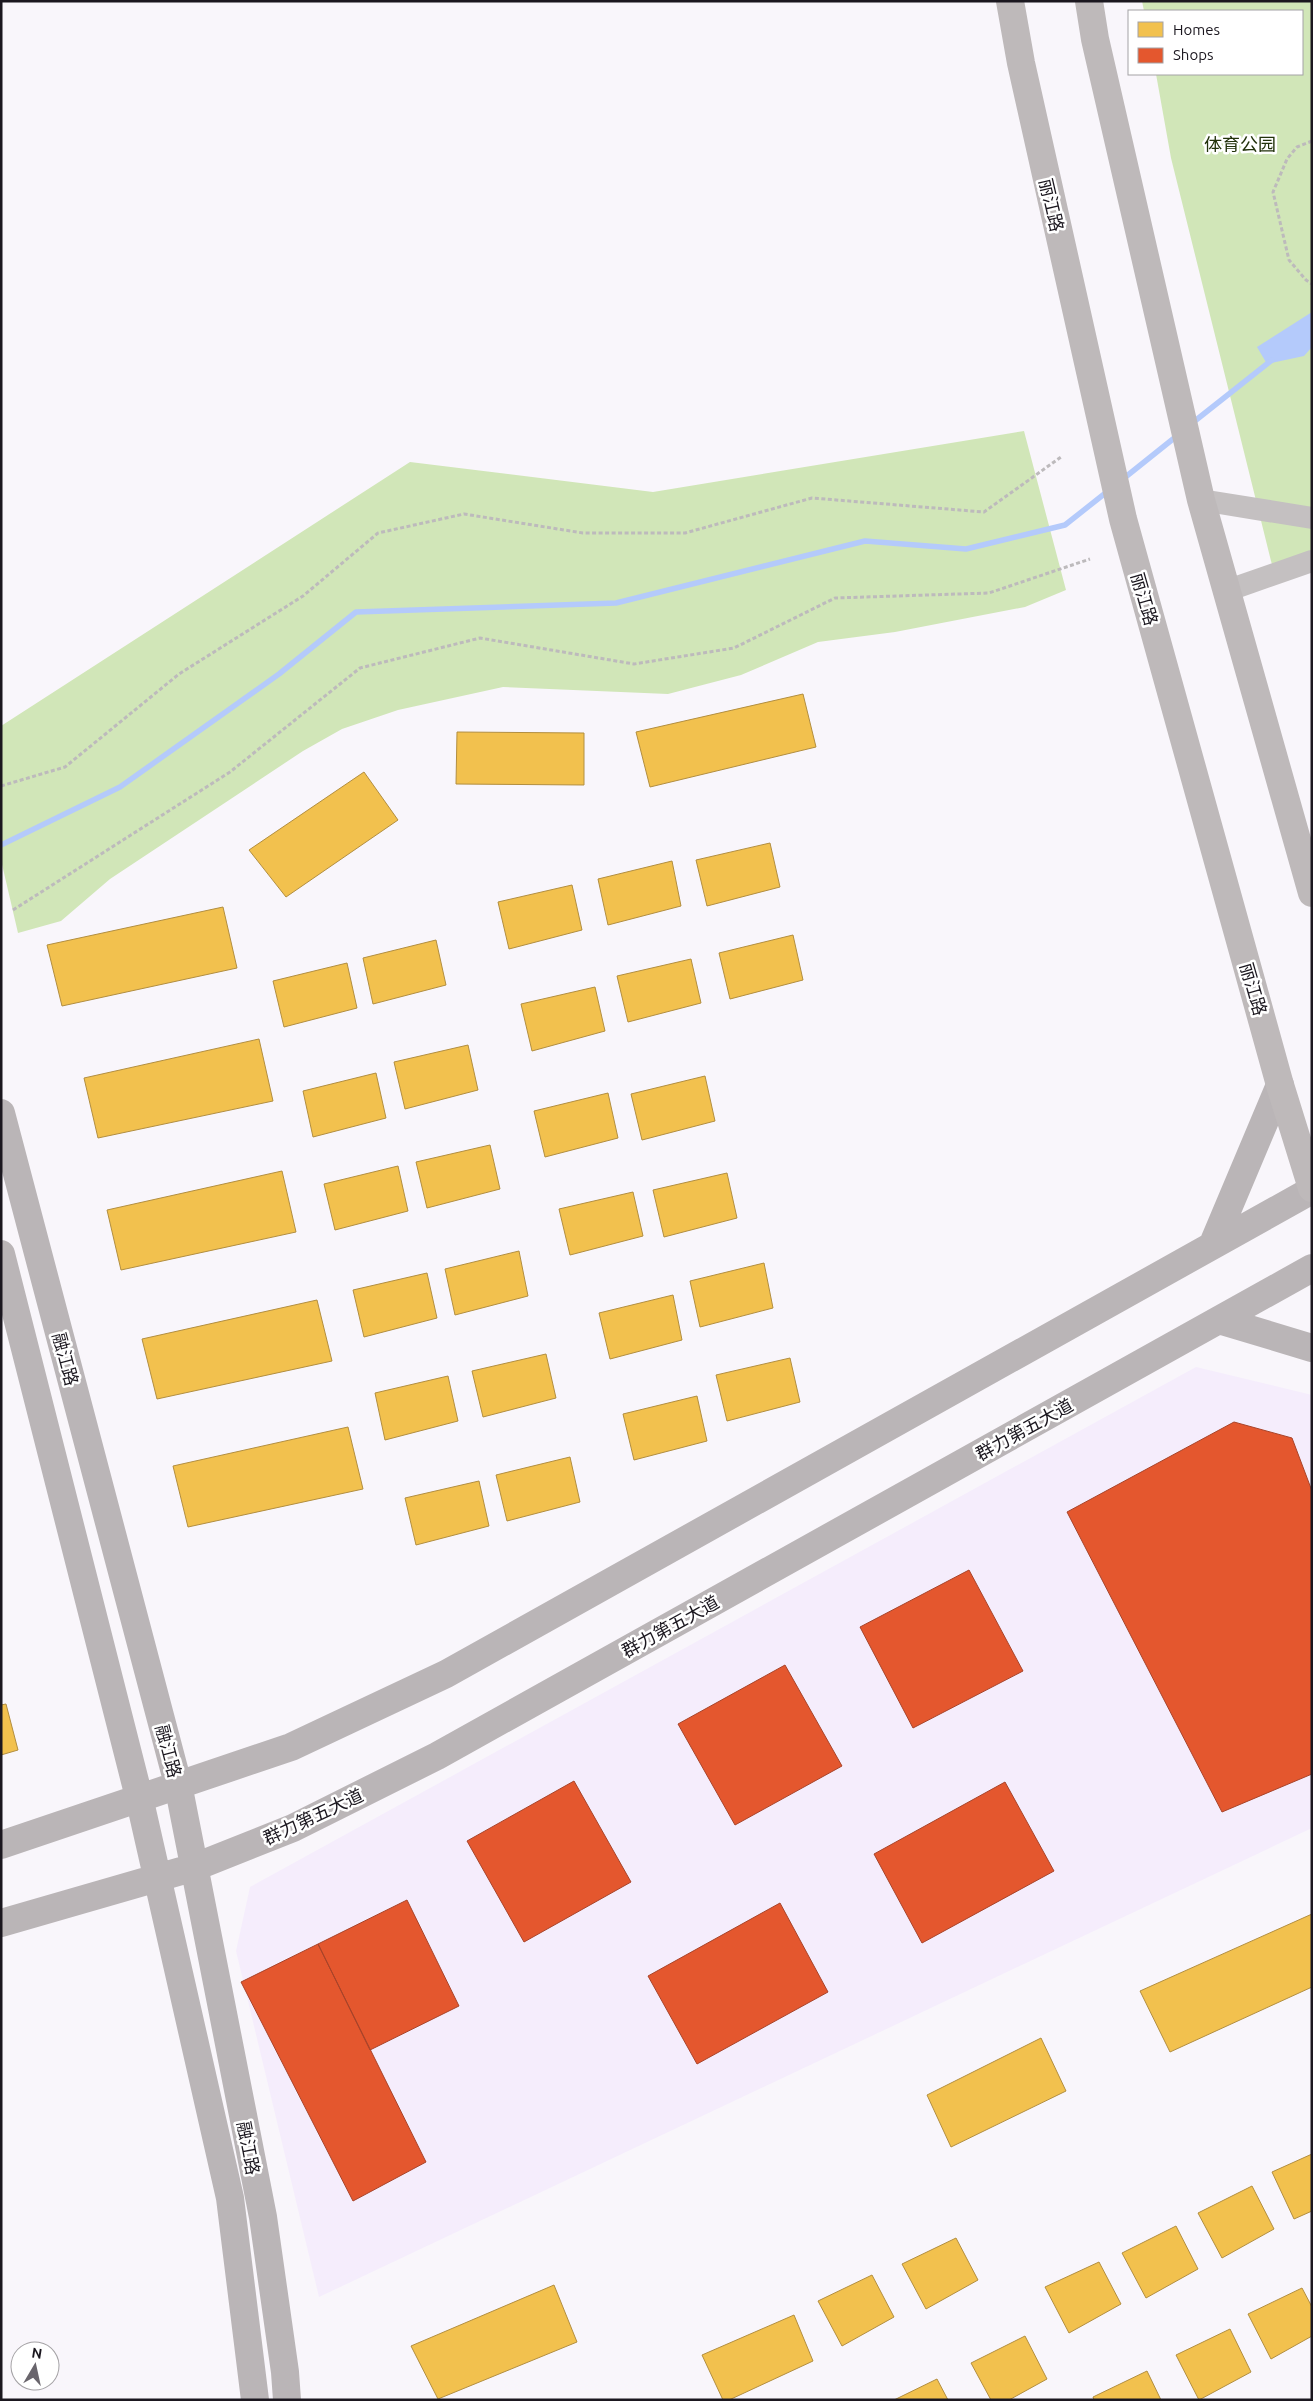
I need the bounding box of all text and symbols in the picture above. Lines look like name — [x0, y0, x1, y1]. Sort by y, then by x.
legend — [1128, 10, 1303, 75]
text: Homes — [1173, 21, 1220, 38]
text: Shops — [1173, 46, 1214, 63]
park label: 体育公园 — [1204, 134, 1276, 154]
street label: 丽江路 — [1036, 176, 1068, 234]
street label: 丽江路 — [1128, 570, 1162, 628]
street label: 丽江路 — [1237, 960, 1271, 1018]
street label: 融江路 — [49, 1330, 83, 1388]
street label: 群力第五大道 — [972, 1394, 1076, 1464]
street label: 群力第五大道 — [618, 1591, 722, 1661]
street label: 融江路 — [152, 1722, 186, 1780]
street label: 群力第五大道 — [260, 1784, 366, 1848]
street label: 融江路 — [234, 2120, 264, 2176]
north arrow — [10, 2341, 60, 2391]
text: N — [31, 2344, 43, 2362]

